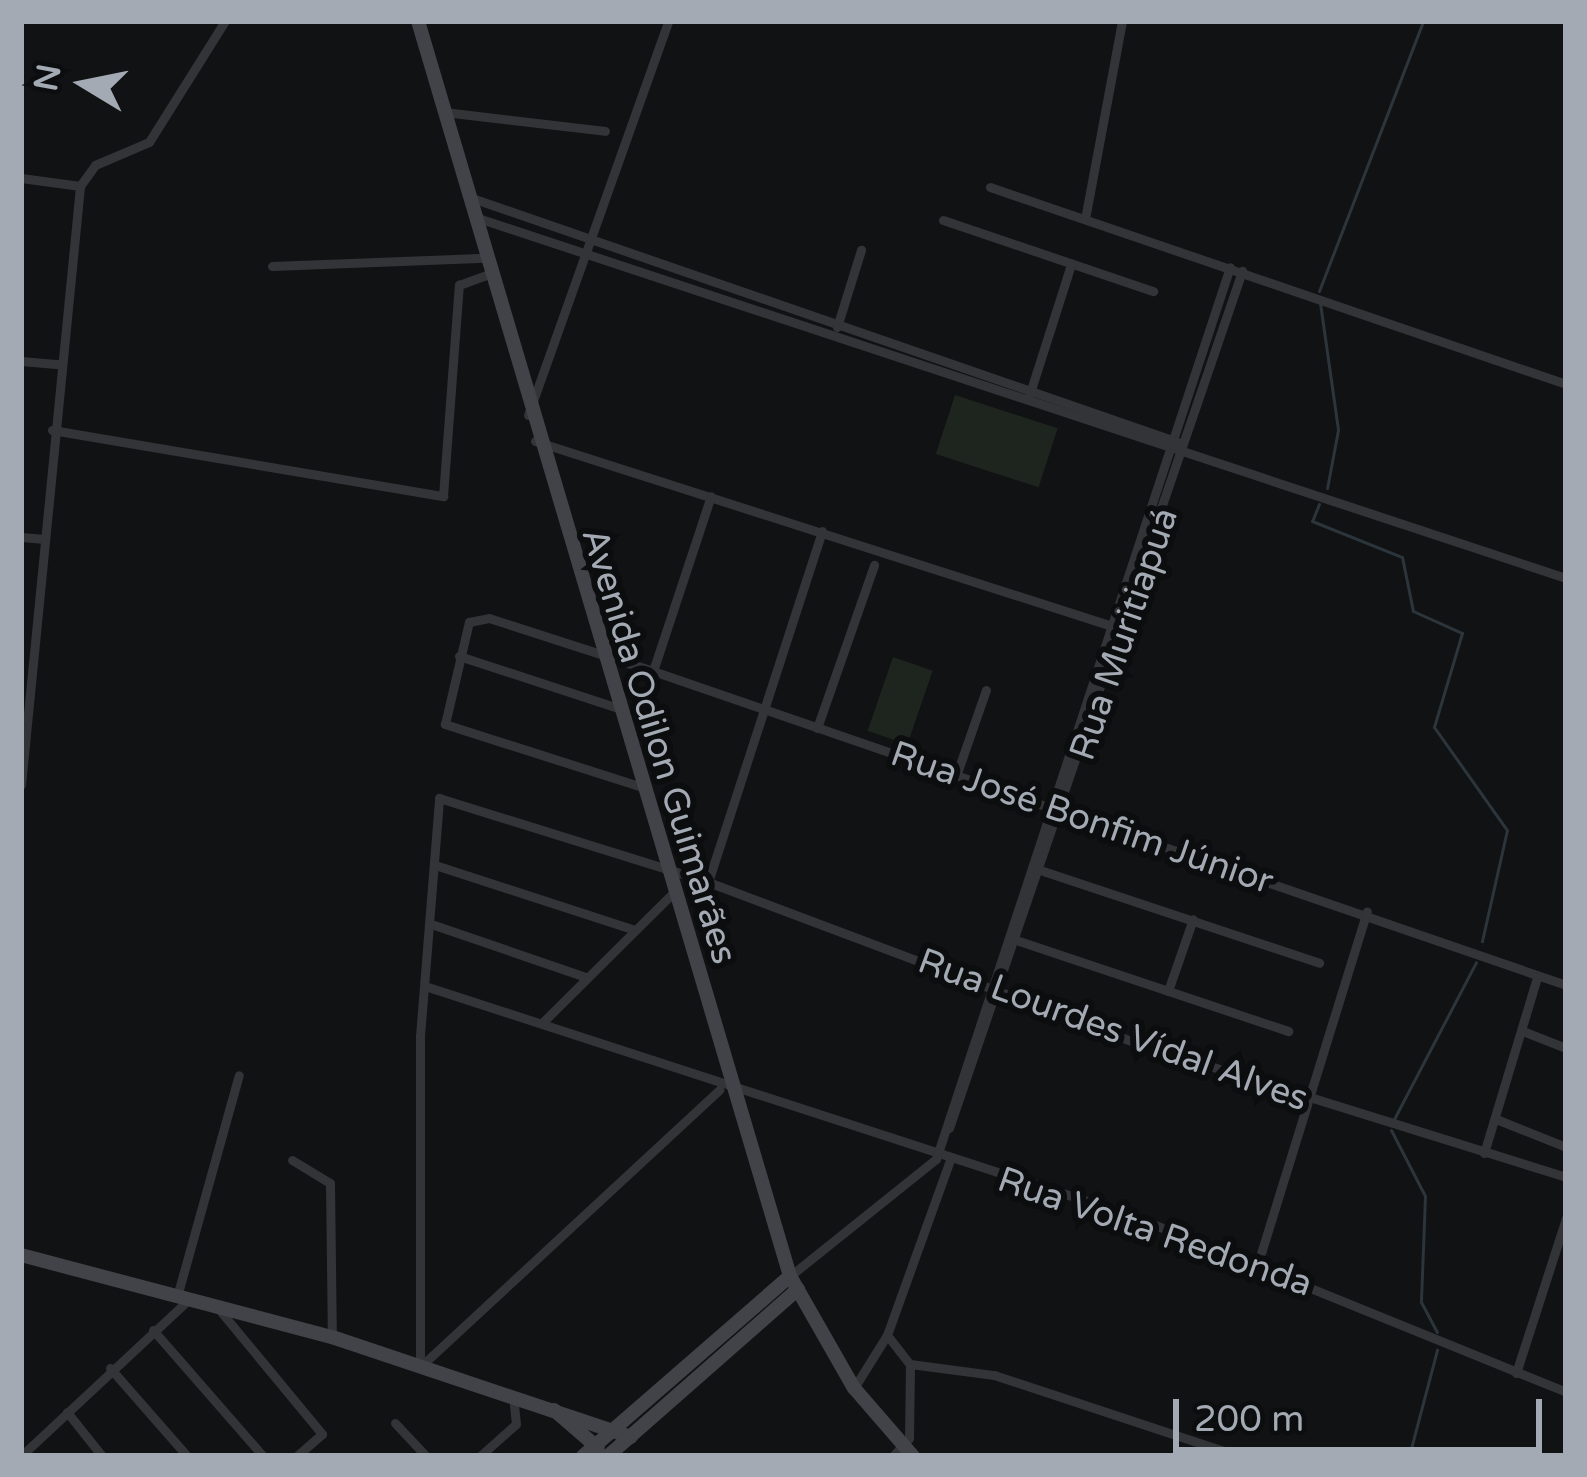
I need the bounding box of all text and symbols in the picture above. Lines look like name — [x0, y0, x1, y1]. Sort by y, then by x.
north arrow — [24, 24, 144, 144]
text: N — [27, 61, 70, 94]
street label: Rua Muritiapuá — [1061, 502, 1187, 766]
street label: Avenida Odilon Guimarães — [572, 523, 746, 969]
street label: Rua José Bonfim Júnior — [885, 732, 1279, 904]
street label: Rua Lourdes Vídal Alves — [912, 939, 1314, 1121]
street label: Rua Volta Redonda — [992, 1158, 1318, 1306]
scale bar — [1179, 1375, 1548, 1449]
text: 200 m — [1194, 1398, 1304, 1441]

